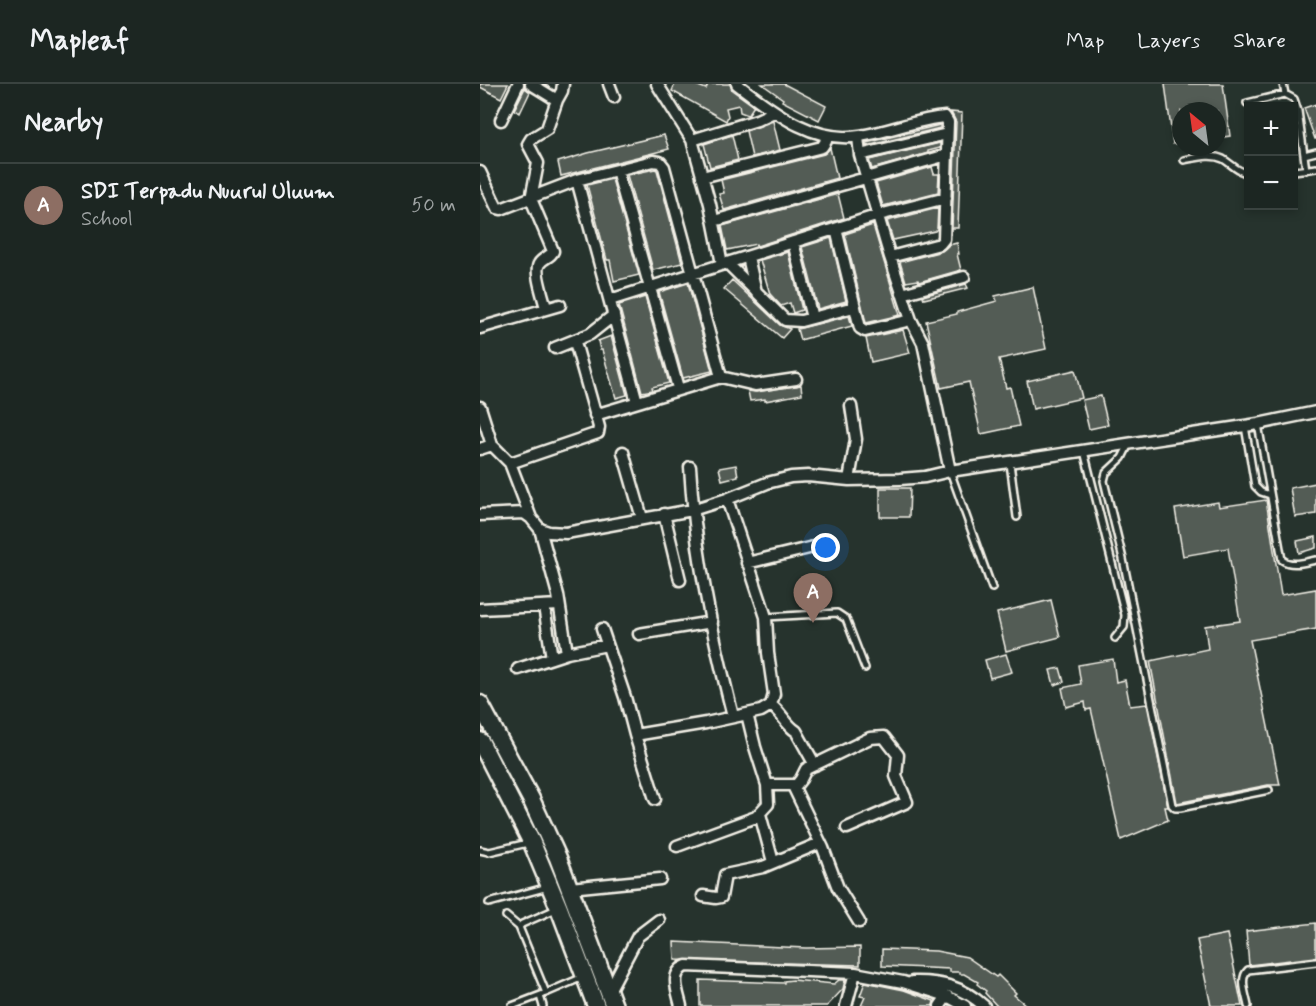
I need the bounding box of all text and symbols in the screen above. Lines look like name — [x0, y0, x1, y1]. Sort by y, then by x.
text: Mapleaf — [30, 23, 129, 60]
text: Map — [1066, 27, 1104, 55]
text: Layers — [1137, 27, 1200, 55]
text: Share — [1233, 27, 1286, 55]
north arrow — [1172, 102, 1226, 156]
map controls — [1244, 102, 1298, 210]
button: + — [1244, 102, 1298, 156]
text: Nearby — [24, 106, 103, 140]
button: − — [1244, 156, 1298, 210]
text: SDI Terpadu Nuurul Uluum — [81, 178, 335, 206]
text: A — [37, 192, 50, 219]
text: 50 m — [411, 192, 456, 219]
text: School — [81, 206, 133, 233]
your location — [811, 533, 840, 562]
pin: A — [794, 574, 832, 623]

